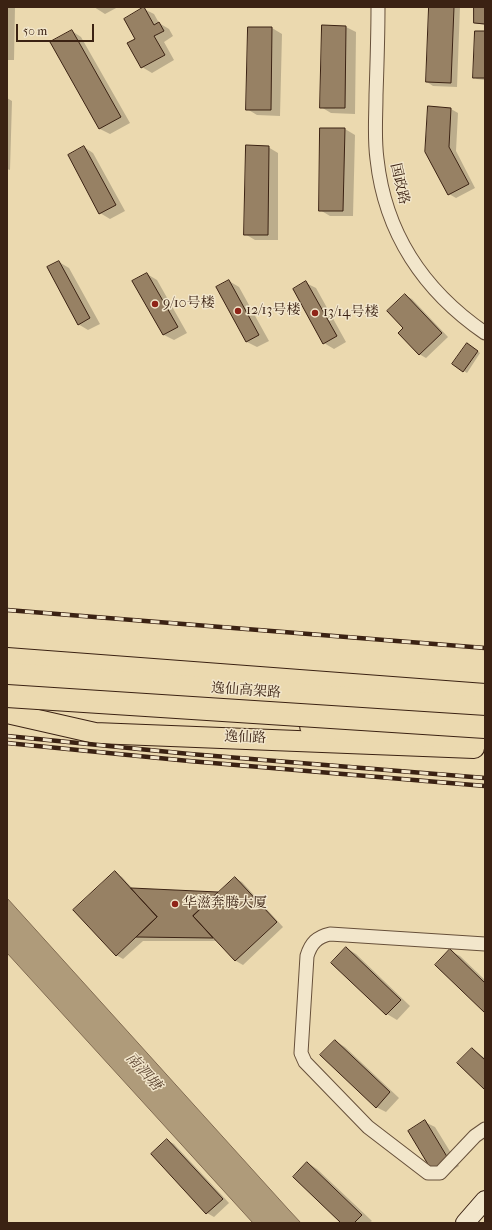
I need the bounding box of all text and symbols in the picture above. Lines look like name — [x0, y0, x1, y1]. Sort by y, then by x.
scale bar — [18, 16, 96, 42]
text: 50 m — [23, 24, 47, 38]
street label: 国政路 — [386, 162, 412, 206]
place label: 9/10号楼 — [163, 296, 214, 312]
marker: 9/10号楼 — [150, 299, 160, 309]
place label: 12/13号楼 — [246, 303, 300, 319]
place label: 13/14号楼 — [323, 305, 378, 321]
marker: 12/13号楼 — [233, 306, 243, 316]
marker: 13/14号楼 — [310, 308, 320, 318]
street label: 逸仙高架路 — [210, 680, 282, 702]
street label: 逸仙路 — [224, 729, 266, 747]
place label: 华滋奔腾大厦 — [183, 896, 267, 912]
marker: 华滋奔腾大厦 — [170, 899, 180, 909]
water label: 南泗塘 — [121, 1049, 165, 1095]

